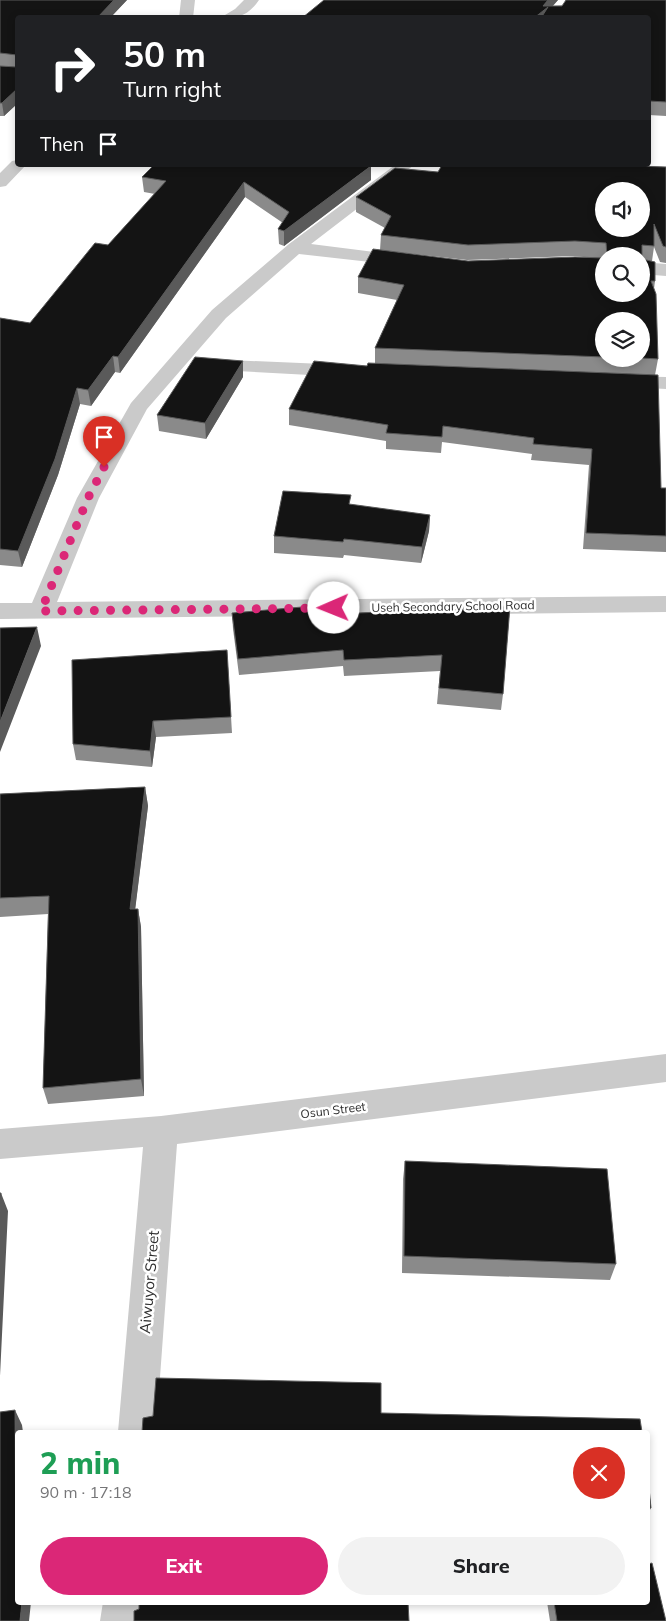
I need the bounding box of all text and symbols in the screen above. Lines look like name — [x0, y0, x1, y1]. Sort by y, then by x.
text: 50 m — [123, 32, 206, 76]
icon: right — [40, 35, 105, 100]
text: Turn right — [123, 75, 221, 103]
icon: arrive — [94, 130, 122, 158]
text: Then — [40, 132, 84, 156]
map controls — [595, 182, 650, 367]
button: sound — [595, 182, 650, 237]
button: search — [595, 247, 650, 302]
button: layers — [595, 312, 650, 367]
pin — [83, 416, 125, 467]
icon: arrive — [90, 423, 118, 451]
position arrow — [307, 581, 359, 633]
street label: Useh Secondary School Road — [371, 597, 535, 615]
street label: Osun Street — [300, 1099, 366, 1121]
street label: Aiwuyor Street — [135, 1230, 163, 1334]
text: 2 min — [40, 1444, 120, 1482]
button: close — [573, 1447, 625, 1499]
text: 90 m · 17:18 — [40, 1482, 132, 1502]
button: Exit — [40, 1537, 328, 1595]
button: Share — [338, 1537, 625, 1595]

